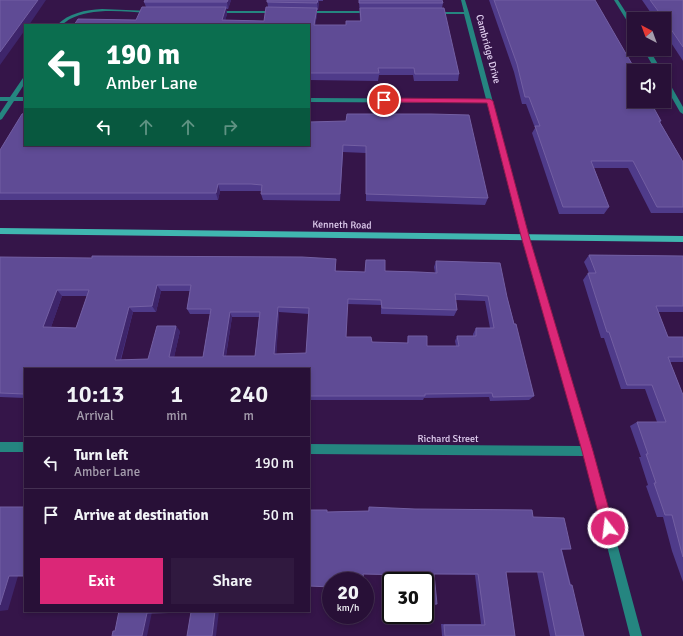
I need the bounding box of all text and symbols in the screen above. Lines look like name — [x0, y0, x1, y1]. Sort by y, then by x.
north arrow — [627, 12, 671, 56]
map controls — [627, 12, 671, 108]
street label: Cambridge Drive — [473, 13, 503, 85]
text: 190 m — [106, 38, 180, 72]
icon: left — [40, 40, 92, 92]
button: sound — [627, 64, 671, 108]
text: Amber Lane — [106, 72, 198, 94]
pin — [367, 83, 401, 117]
icon: arrive — [373, 89, 395, 111]
icon: left — [93, 116, 115, 138]
icon: ahead — [135, 116, 157, 138]
icon: ahead — [177, 116, 199, 138]
icon: right — [219, 116, 241, 138]
street label: Kenneth Road — [312, 218, 372, 232]
text: 10:13 — [66, 379, 124, 409]
text: 1 — [170, 379, 183, 409]
text: 240 — [229, 379, 268, 409]
text: Arrival — [76, 408, 114, 424]
text: min — [166, 408, 187, 424]
text: m — [243, 408, 254, 424]
street label: Richard Street — [417, 433, 479, 445]
text: Turn left — [74, 446, 128, 464]
icon: left — [40, 452, 62, 474]
text: 190 m — [254, 454, 294, 472]
text: Amber Lane — [74, 464, 140, 480]
icon: arrive — [40, 504, 62, 526]
text: Arrive at destination — [74, 506, 209, 524]
text: 50 m — [263, 506, 294, 524]
position arrow — [587, 507, 629, 549]
button: Exit — [40, 558, 163, 604]
button: Share — [171, 558, 294, 604]
speed limit sign: 30 — [382, 572, 434, 624]
text: 20 — [337, 580, 359, 605]
text: km/h — [337, 602, 359, 614]

